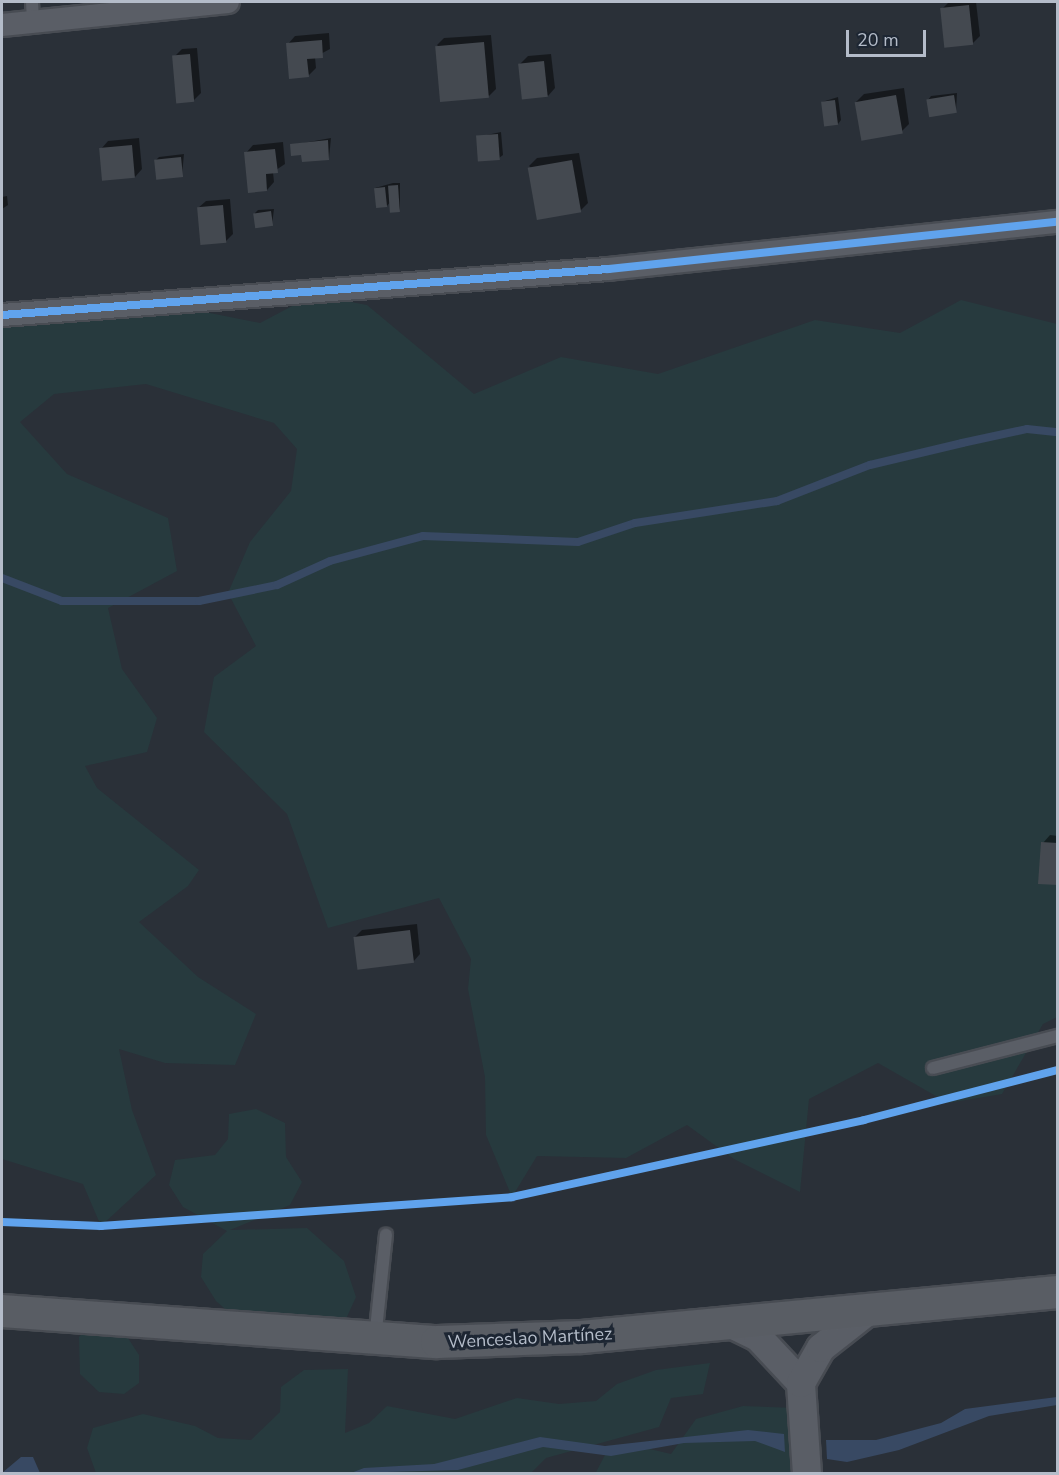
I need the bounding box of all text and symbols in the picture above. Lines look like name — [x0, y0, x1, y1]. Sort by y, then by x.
scale bar — [849, 18, 928, 56]
text: 20 m — [857, 28, 899, 52]
street label: Wenceslao Martínez — [447, 1323, 613, 1353]

